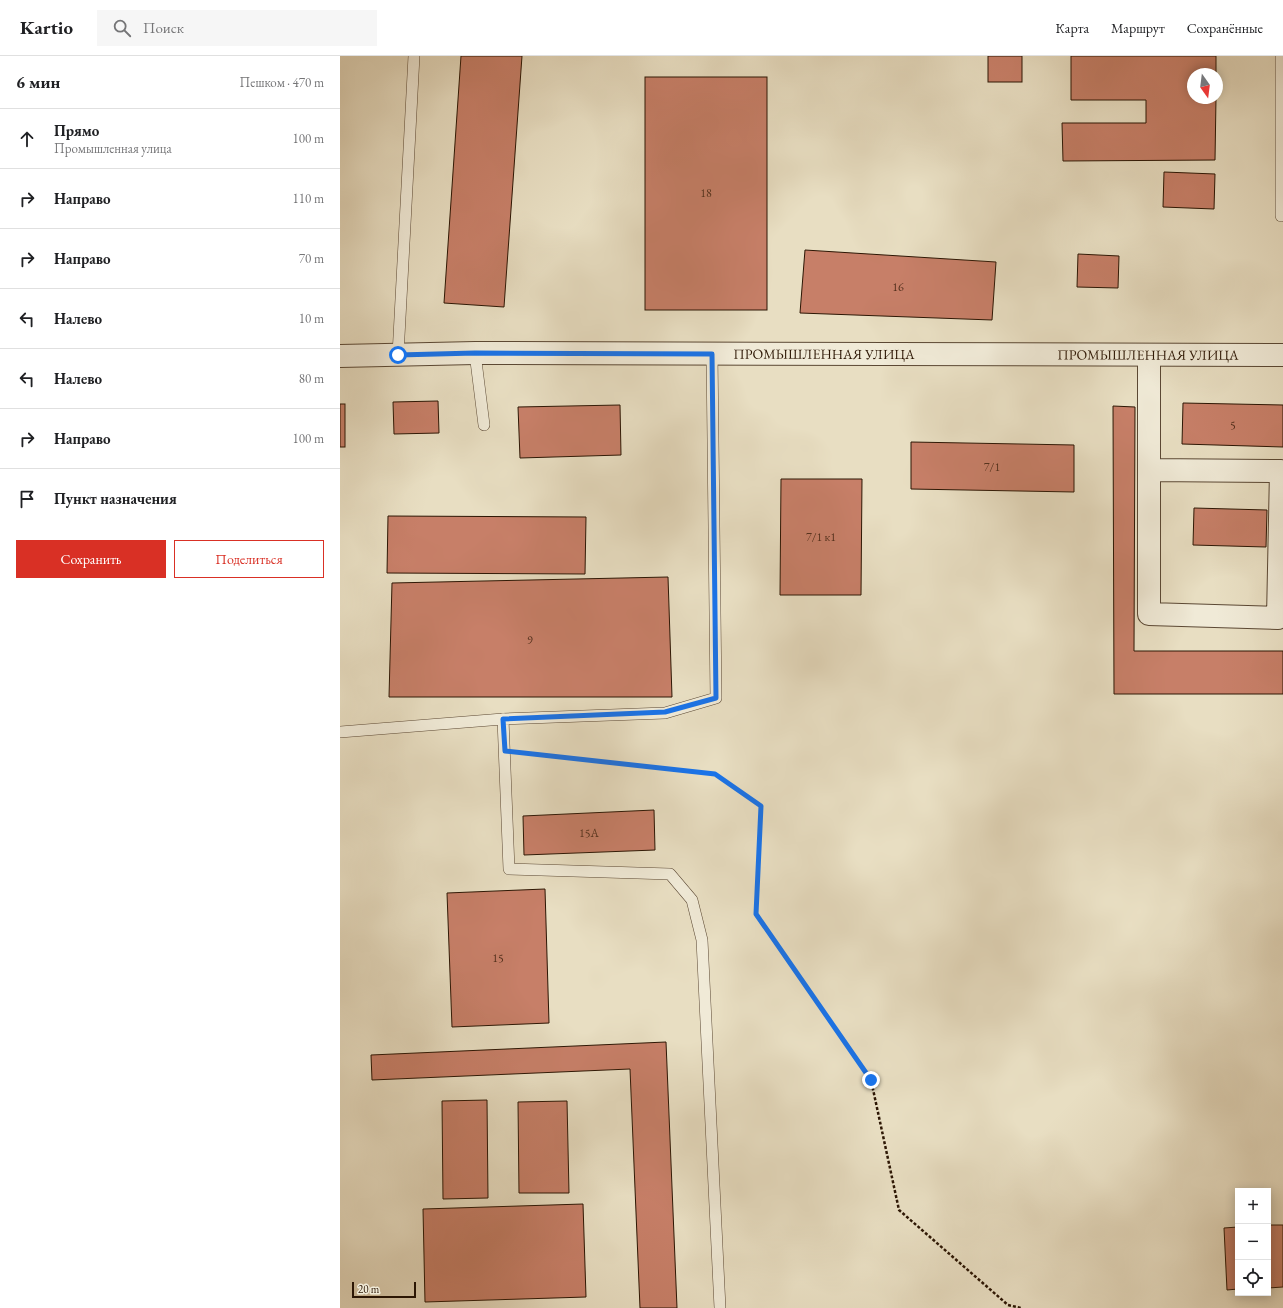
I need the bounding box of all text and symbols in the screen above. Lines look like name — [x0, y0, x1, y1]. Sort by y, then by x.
search box — [97, 10, 377, 46]
text: Kartio — [20, 15, 73, 40]
icon: search — [111, 17, 133, 39]
text: Поиск — [143, 18, 184, 37]
text: Карта — [1056, 19, 1089, 37]
text: Маршрут — [1111, 19, 1165, 37]
text: Сохранённые — [1187, 19, 1263, 37]
north arrow — [1187, 68, 1223, 104]
text: 6 мин — [16, 71, 60, 93]
text: Пешком · 470 m — [240, 74, 324, 91]
text: Прямо — [54, 121, 99, 140]
icon: ahead — [16, 128, 38, 150]
text: 100 m — [293, 130, 324, 147]
text: Промышленная улица — [54, 140, 172, 157]
house number: 18 — [700, 185, 712, 201]
icon: right — [16, 188, 38, 210]
text: Направо — [54, 189, 111, 208]
text: 110 m — [293, 190, 324, 207]
icon: right — [16, 248, 38, 270]
text: Направо — [54, 249, 111, 268]
text: 70 m — [299, 250, 324, 267]
house number: 16 — [892, 279, 904, 295]
icon: left — [16, 308, 38, 330]
text: Налево — [54, 309, 102, 328]
text: 10 m — [299, 310, 324, 327]
street label: ПРОМЫШЛЕННАЯ УЛИЦА — [733, 345, 915, 363]
street label: ПРОМЫШЛЕННАЯ УЛИЦА — [1057, 345, 1239, 364]
route start — [389, 346, 407, 364]
icon: left — [16, 368, 38, 390]
text: Налево — [54, 369, 102, 388]
text: 80 m — [299, 370, 324, 387]
house number: 5 — [1230, 417, 1236, 433]
icon: right — [16, 428, 38, 450]
text: Направо — [54, 429, 111, 448]
text: 100 m — [293, 430, 324, 447]
house number: 7/1 — [984, 459, 1000, 475]
icon: arrive — [16, 488, 38, 510]
text: Пункт назначения — [54, 489, 177, 508]
house number: 7/1 к1 — [806, 529, 836, 545]
button: Сохранить — [16, 540, 166, 578]
button: Поделиться — [174, 540, 324, 578]
house number: 9 — [527, 632, 533, 648]
house number: 15А — [579, 825, 600, 841]
house number: 15 — [492, 950, 504, 966]
route end — [862, 1071, 880, 1089]
map controls — [1235, 1188, 1271, 1296]
button: + — [1235, 1188, 1271, 1224]
button: − — [1235, 1224, 1271, 1260]
button: locate — [1235, 1260, 1271, 1296]
scale bar — [352, 1280, 416, 1299]
text: 20 m — [358, 1282, 379, 1296]

